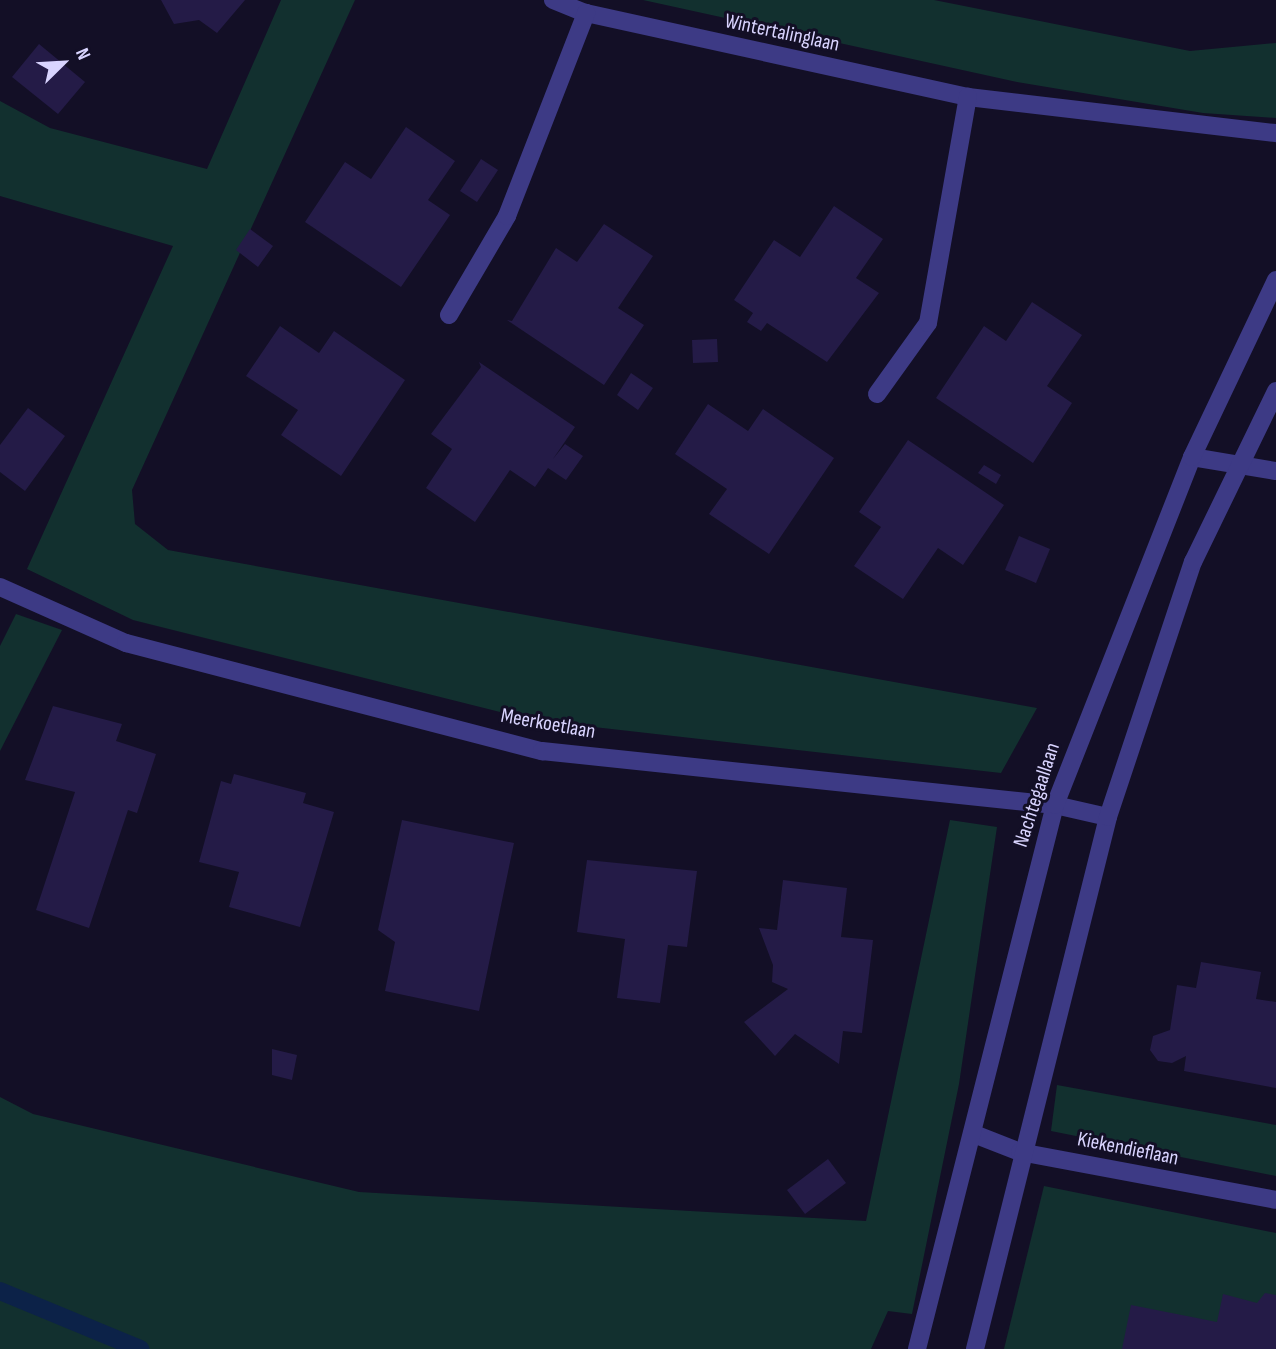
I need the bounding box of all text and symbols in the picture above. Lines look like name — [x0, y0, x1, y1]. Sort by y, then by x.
street label: Wintertalinglaan — [722, 9, 842, 57]
north arrow — [28, 28, 98, 98]
text: N — [70, 45, 95, 64]
street label: Meerkoetlaan — [499, 703, 597, 745]
street label: Nachtegaallaan — [1008, 740, 1066, 850]
street label: Kiekendieflaan — [1075, 1127, 1181, 1171]

